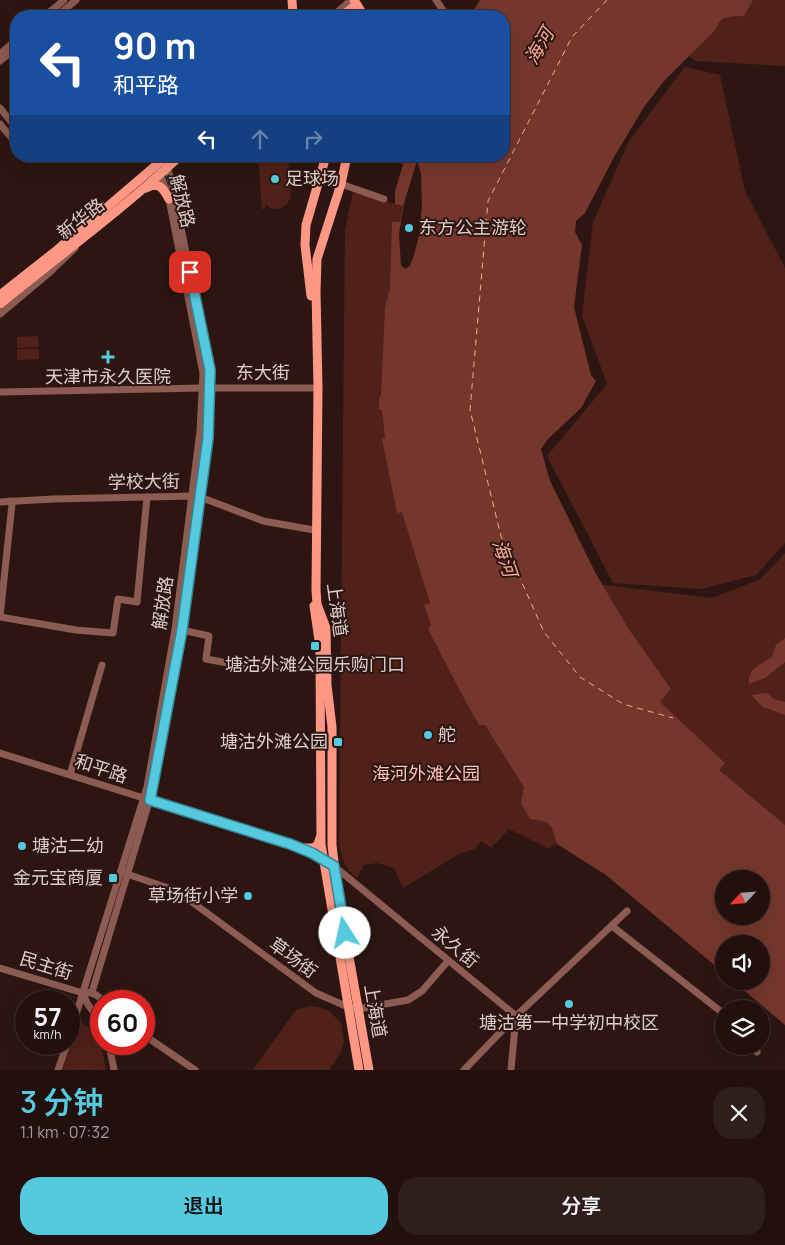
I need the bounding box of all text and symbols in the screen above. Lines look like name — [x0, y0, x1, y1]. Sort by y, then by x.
water label: 海河 — [518, 20, 562, 69]
text: 90 m — [113, 22, 196, 70]
icon: left — [30, 30, 95, 95]
text: 和平路 — [113, 70, 179, 100]
icon: left — [193, 125, 221, 153]
icon: ahead — [246, 125, 274, 153]
icon: right — [299, 125, 327, 153]
place label: 足球场 — [285, 166, 339, 190]
street label: 解放路 — [165, 172, 201, 230]
marker: 足球场 — [269, 173, 281, 185]
street label: 新华路 — [52, 192, 109, 244]
place label: 东方公主游轮 — [419, 215, 527, 239]
marker: 东方公主游轮 — [403, 222, 415, 234]
pin — [169, 251, 211, 293]
icon: arrive — [176, 258, 204, 286]
marker: 天津市永久医院 — [101, 350, 115, 364]
street label: 东大街 — [236, 360, 290, 384]
place label: 天津市永久医院 — [45, 364, 171, 388]
street label: 学校大街 — [108, 468, 180, 494]
water label: 海河 — [487, 536, 525, 584]
street label: 解放路 — [146, 574, 178, 631]
street label: 上海道 — [322, 581, 354, 638]
marker: 塘沽外滩公园乐购门口 — [309, 640, 321, 652]
place label: 塘沽外滩公园乐购门口 — [225, 652, 405, 676]
place label: 舵 — [438, 722, 456, 746]
place label: 塘沽外滩公园 — [220, 729, 328, 753]
marker: 舵 — [422, 729, 434, 741]
marker: 塘沽外滩公园 — [332, 736, 344, 748]
street label: 和平路 — [72, 748, 131, 788]
park label: 海河外滩公园 — [372, 761, 480, 785]
place label: 塘沽二幼 — [32, 833, 104, 857]
marker: 塘沽二幼 — [16, 840, 28, 852]
place label: 金元宝商厦 — [13, 865, 103, 889]
north arrow — [715, 870, 770, 925]
map controls — [715, 870, 770, 1055]
marker: 金元宝商厦 — [107, 872, 119, 884]
place label: 草场街小学 — [148, 883, 238, 907]
marker: 草场街小学 — [242, 890, 254, 902]
position arrow — [318, 906, 370, 958]
street label: 永久街 — [427, 920, 484, 973]
street label: 草场街 — [265, 932, 322, 983]
button: sound — [715, 935, 770, 990]
street label: 民主街 — [17, 946, 76, 984]
street label: 上海道 — [359, 982, 392, 1039]
speed limit sign: 60 — [90, 990, 155, 1055]
marker: 塘沽第一中学初中校区 — [563, 998, 575, 1010]
text: 57 — [34, 999, 62, 1034]
button: layers — [715, 1000, 770, 1055]
place label: 塘沽第一中学初中校区 — [479, 1010, 659, 1034]
text: km/h — [34, 1026, 61, 1043]
text: 3 分钟 — [20, 1081, 103, 1122]
button: close — [713, 1087, 765, 1139]
text: 1.1 km · 07:32 — [20, 1121, 109, 1143]
button: 退出 — [20, 1177, 388, 1235]
button: 分享 — [398, 1177, 765, 1235]

